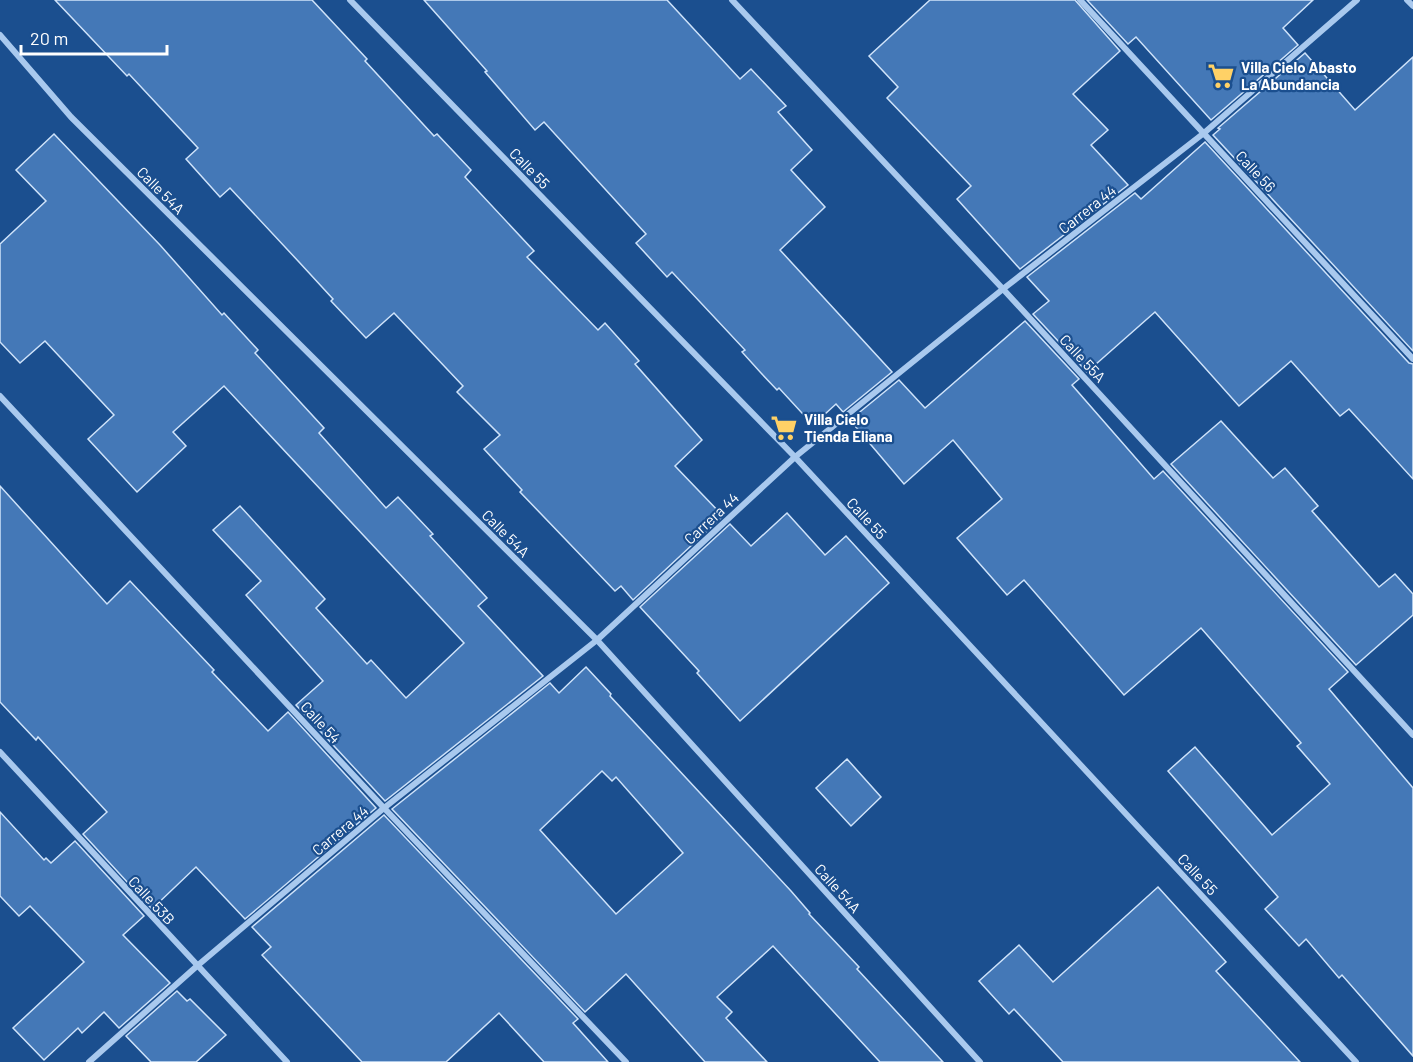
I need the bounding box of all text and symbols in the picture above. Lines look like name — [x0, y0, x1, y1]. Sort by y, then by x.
scale bar — [21, 18, 166, 56]
text: 20 m — [30, 27, 68, 49]
place label: Villa Cielo Abasto La Abundancia — [1241, 58, 1357, 93]
supermarket icon: Villa Cielo Abasto La Abundancia — [1206, 61, 1236, 91]
street label: Calle 55 — [506, 144, 554, 192]
street label: Calle 56 — [1232, 147, 1280, 195]
street label: Calle 54A — [134, 163, 188, 217]
street label: Carrera 44 — [1055, 181, 1119, 237]
street label: Calle 55A — [1056, 330, 1110, 386]
place label: Villa Cielo Tienda Eliana — [804, 410, 893, 445]
supermarket icon: Villa Cielo Tienda Eliana — [769, 413, 799, 443]
street label: Carrera 44 — [680, 488, 742, 548]
street label: Calle 55 — [843, 494, 891, 542]
street label: Calle 54A — [479, 506, 533, 560]
street label: Calle 54 — [297, 697, 345, 747]
street label: Carrera 44 — [308, 801, 372, 859]
street label: Calle 55 — [1174, 850, 1222, 898]
street label: Calle 54A — [811, 860, 865, 916]
street label: Calle 53B — [125, 872, 179, 928]

